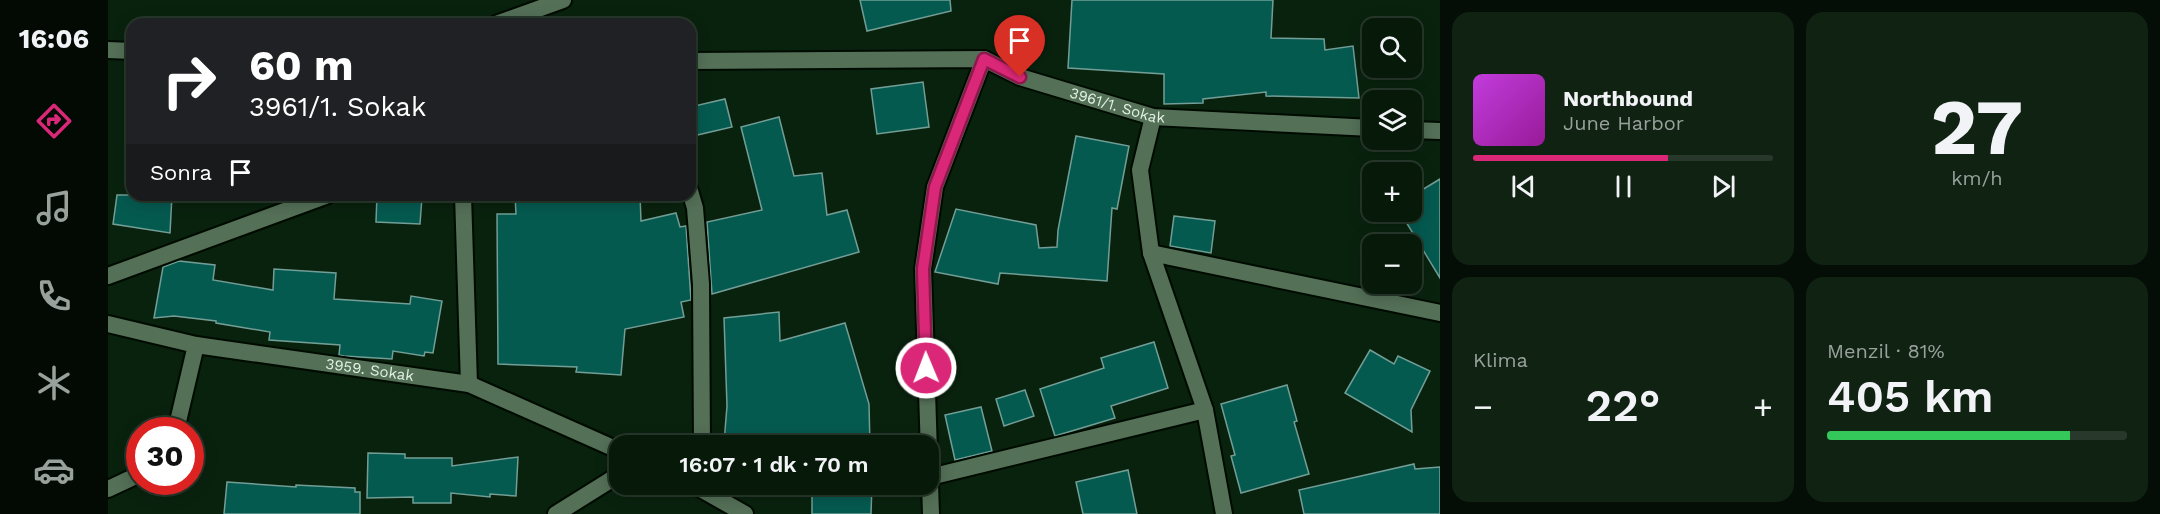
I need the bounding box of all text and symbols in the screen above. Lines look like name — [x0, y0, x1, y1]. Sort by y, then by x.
pin — [994, 15, 1045, 77]
map controls — [1362, 18, 1422, 294]
button: search — [1362, 18, 1422, 78]
text: 16:06 — [19, 23, 89, 55]
icon: arrive — [1003, 24, 1036, 57]
text: 60 m — [249, 41, 353, 90]
icon: right — [150, 42, 228, 120]
text: 27 — [1931, 81, 2023, 173]
street label: 3961/1. Sokak — [1068, 83, 1166, 127]
text: Northbound — [1563, 86, 1693, 111]
button: layers — [1362, 90, 1422, 150]
text: 3961/1. Sokak — [249, 91, 426, 123]
icon: directions — [33, 100, 75, 142]
text: June Harbor — [1563, 111, 1684, 135]
icon: arrive — [224, 156, 257, 189]
text: Sonra — [150, 160, 212, 185]
button: + — [1362, 162, 1422, 222]
text: km/h — [1951, 166, 2003, 190]
icon: previous — [1507, 170, 1540, 203]
icon: pause — [1607, 170, 1640, 203]
icon: next — [1707, 170, 1740, 203]
icon: music — [33, 187, 75, 229]
button: − — [1362, 234, 1422, 294]
icon: phone — [33, 275, 75, 317]
position arrow — [894, 336, 958, 400]
text: Menzil · 81% — [1827, 339, 1945, 363]
text: Klima — [1473, 348, 1528, 372]
street label: 3959. Sokak — [324, 355, 416, 385]
icon: climate — [33, 362, 75, 404]
text: 405 km — [1827, 370, 1994, 423]
text: 22° — [1586, 379, 1660, 432]
text: − — [1473, 387, 1493, 426]
text: + — [1753, 387, 1773, 426]
speed limit sign: 30 — [126, 417, 204, 495]
icon: car — [33, 449, 75, 491]
text: 16:07 · 1 dk · 70 m — [680, 452, 868, 477]

